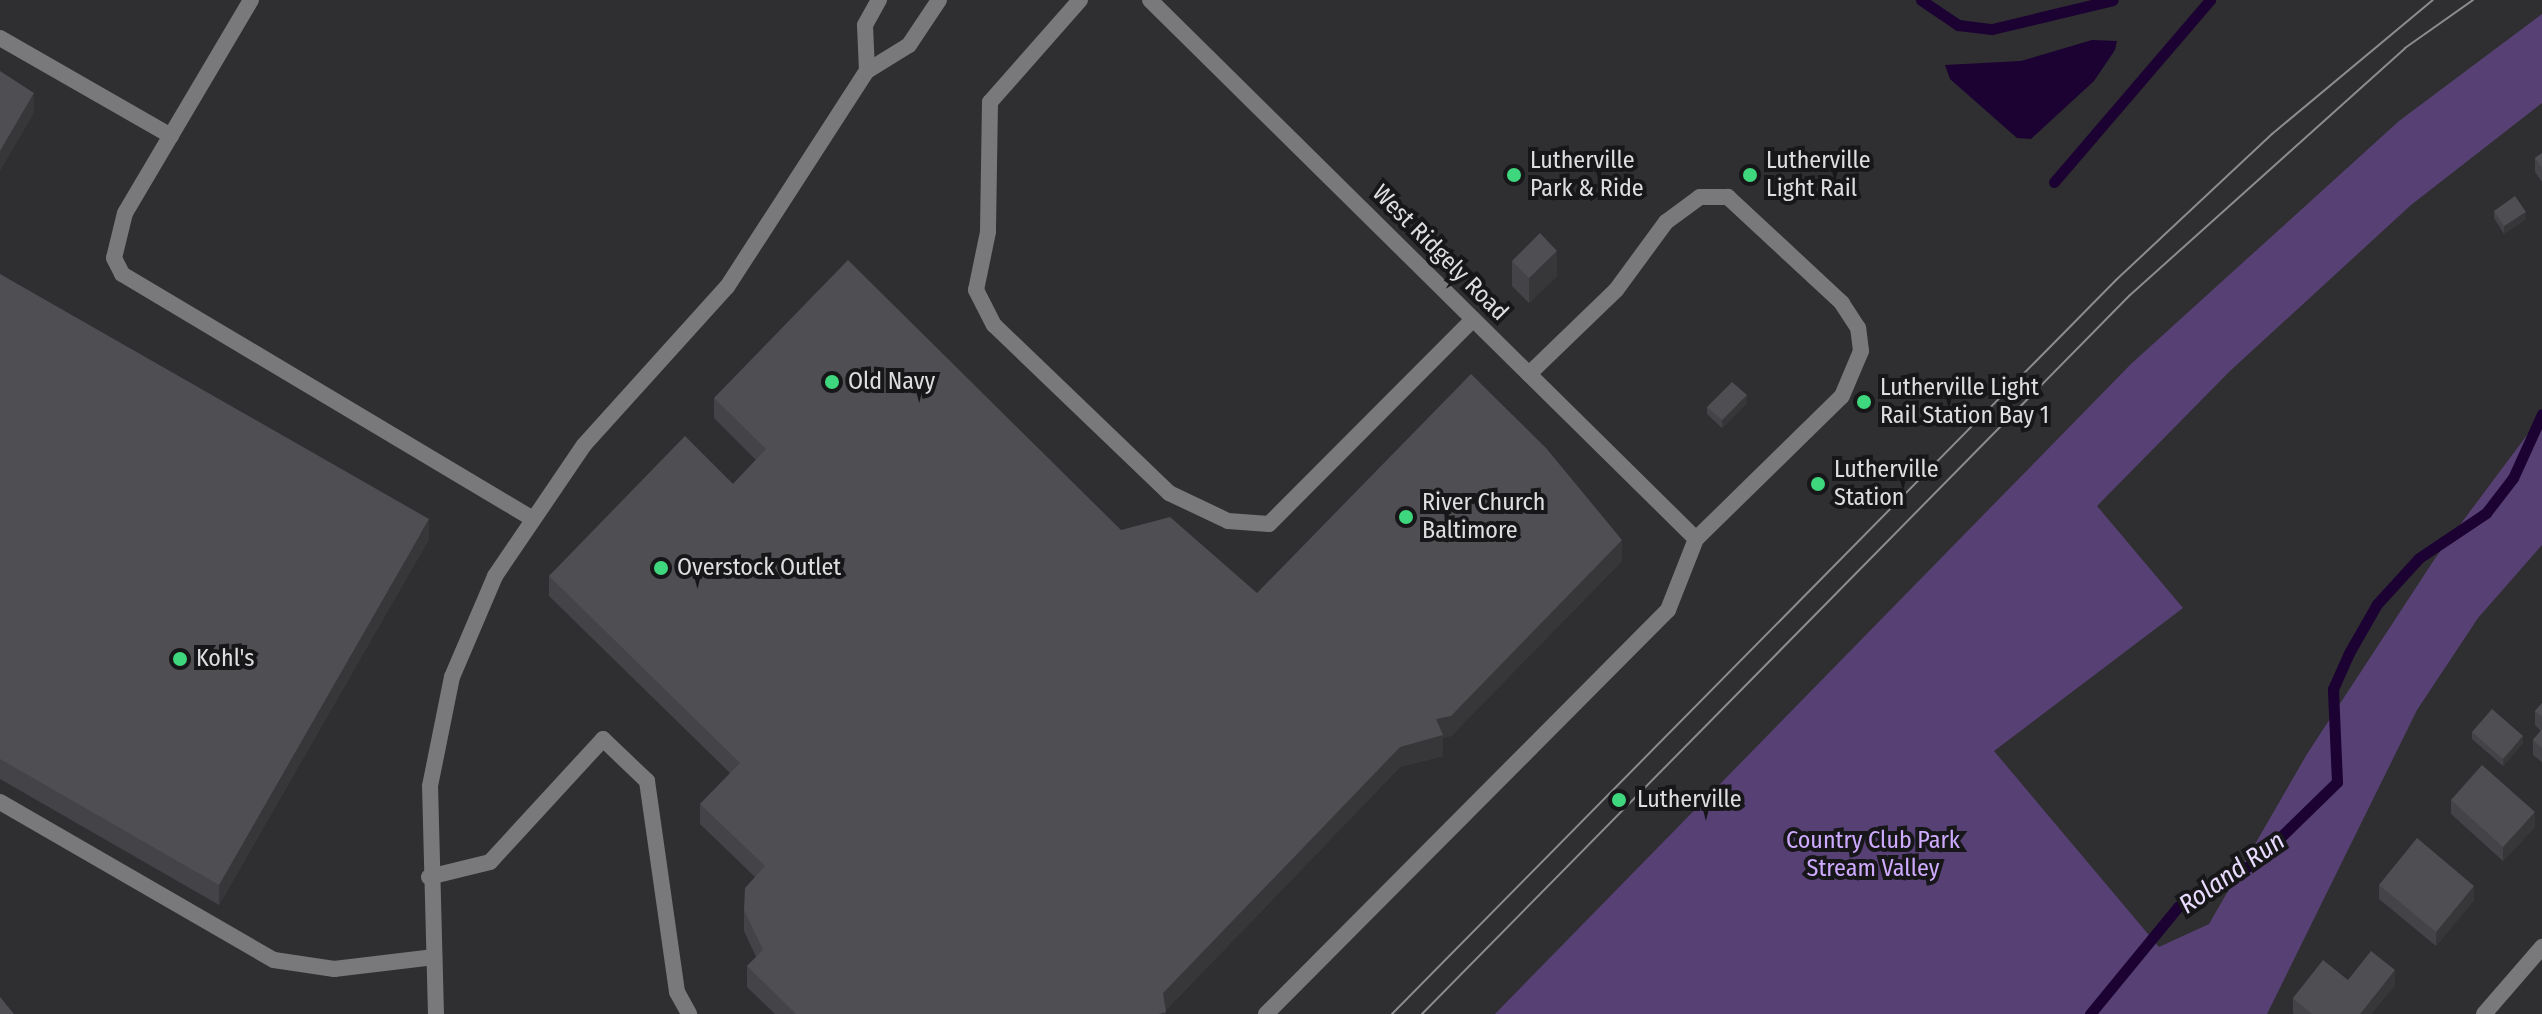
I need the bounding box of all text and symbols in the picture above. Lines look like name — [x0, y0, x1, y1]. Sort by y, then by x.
place label: Lutherville Park & Ride — [1530, 147, 1644, 203]
place label: Lutherville Light Rail — [1766, 147, 1871, 203]
marker: Lutherville Park & Ride — [1505, 166, 1523, 184]
marker: Lutherville Light Rail — [1741, 166, 1759, 184]
street label: West Ridgely Road — [1366, 179, 1514, 327]
place label: Old Navy — [848, 368, 935, 396]
marker: Old Navy — [823, 373, 841, 391]
place label: Lutherville Light Rail Station Bay 1 — [1880, 374, 2049, 430]
marker: Lutherville Light Rail Station Bay 1 — [1855, 393, 1873, 411]
place label: Lutherville Station — [1834, 456, 1939, 512]
marker: Lutherville Station — [1809, 475, 1827, 493]
place label: River Church Baltimore — [1422, 489, 1545, 545]
marker: River Church Baltimore — [1397, 508, 1415, 526]
place label: Overstock Outlet — [677, 554, 841, 582]
marker: Overstock Outlet — [652, 559, 670, 577]
place label: Kohl's — [196, 645, 254, 673]
marker: Kohl's — [171, 650, 189, 668]
place label: Lutherville — [1637, 786, 1742, 814]
marker: Lutherville — [1608, 789, 1630, 811]
water label: Roland Run — [2173, 825, 2291, 921]
park label: Country Club Park Stream Valley — [1786, 827, 1960, 883]

